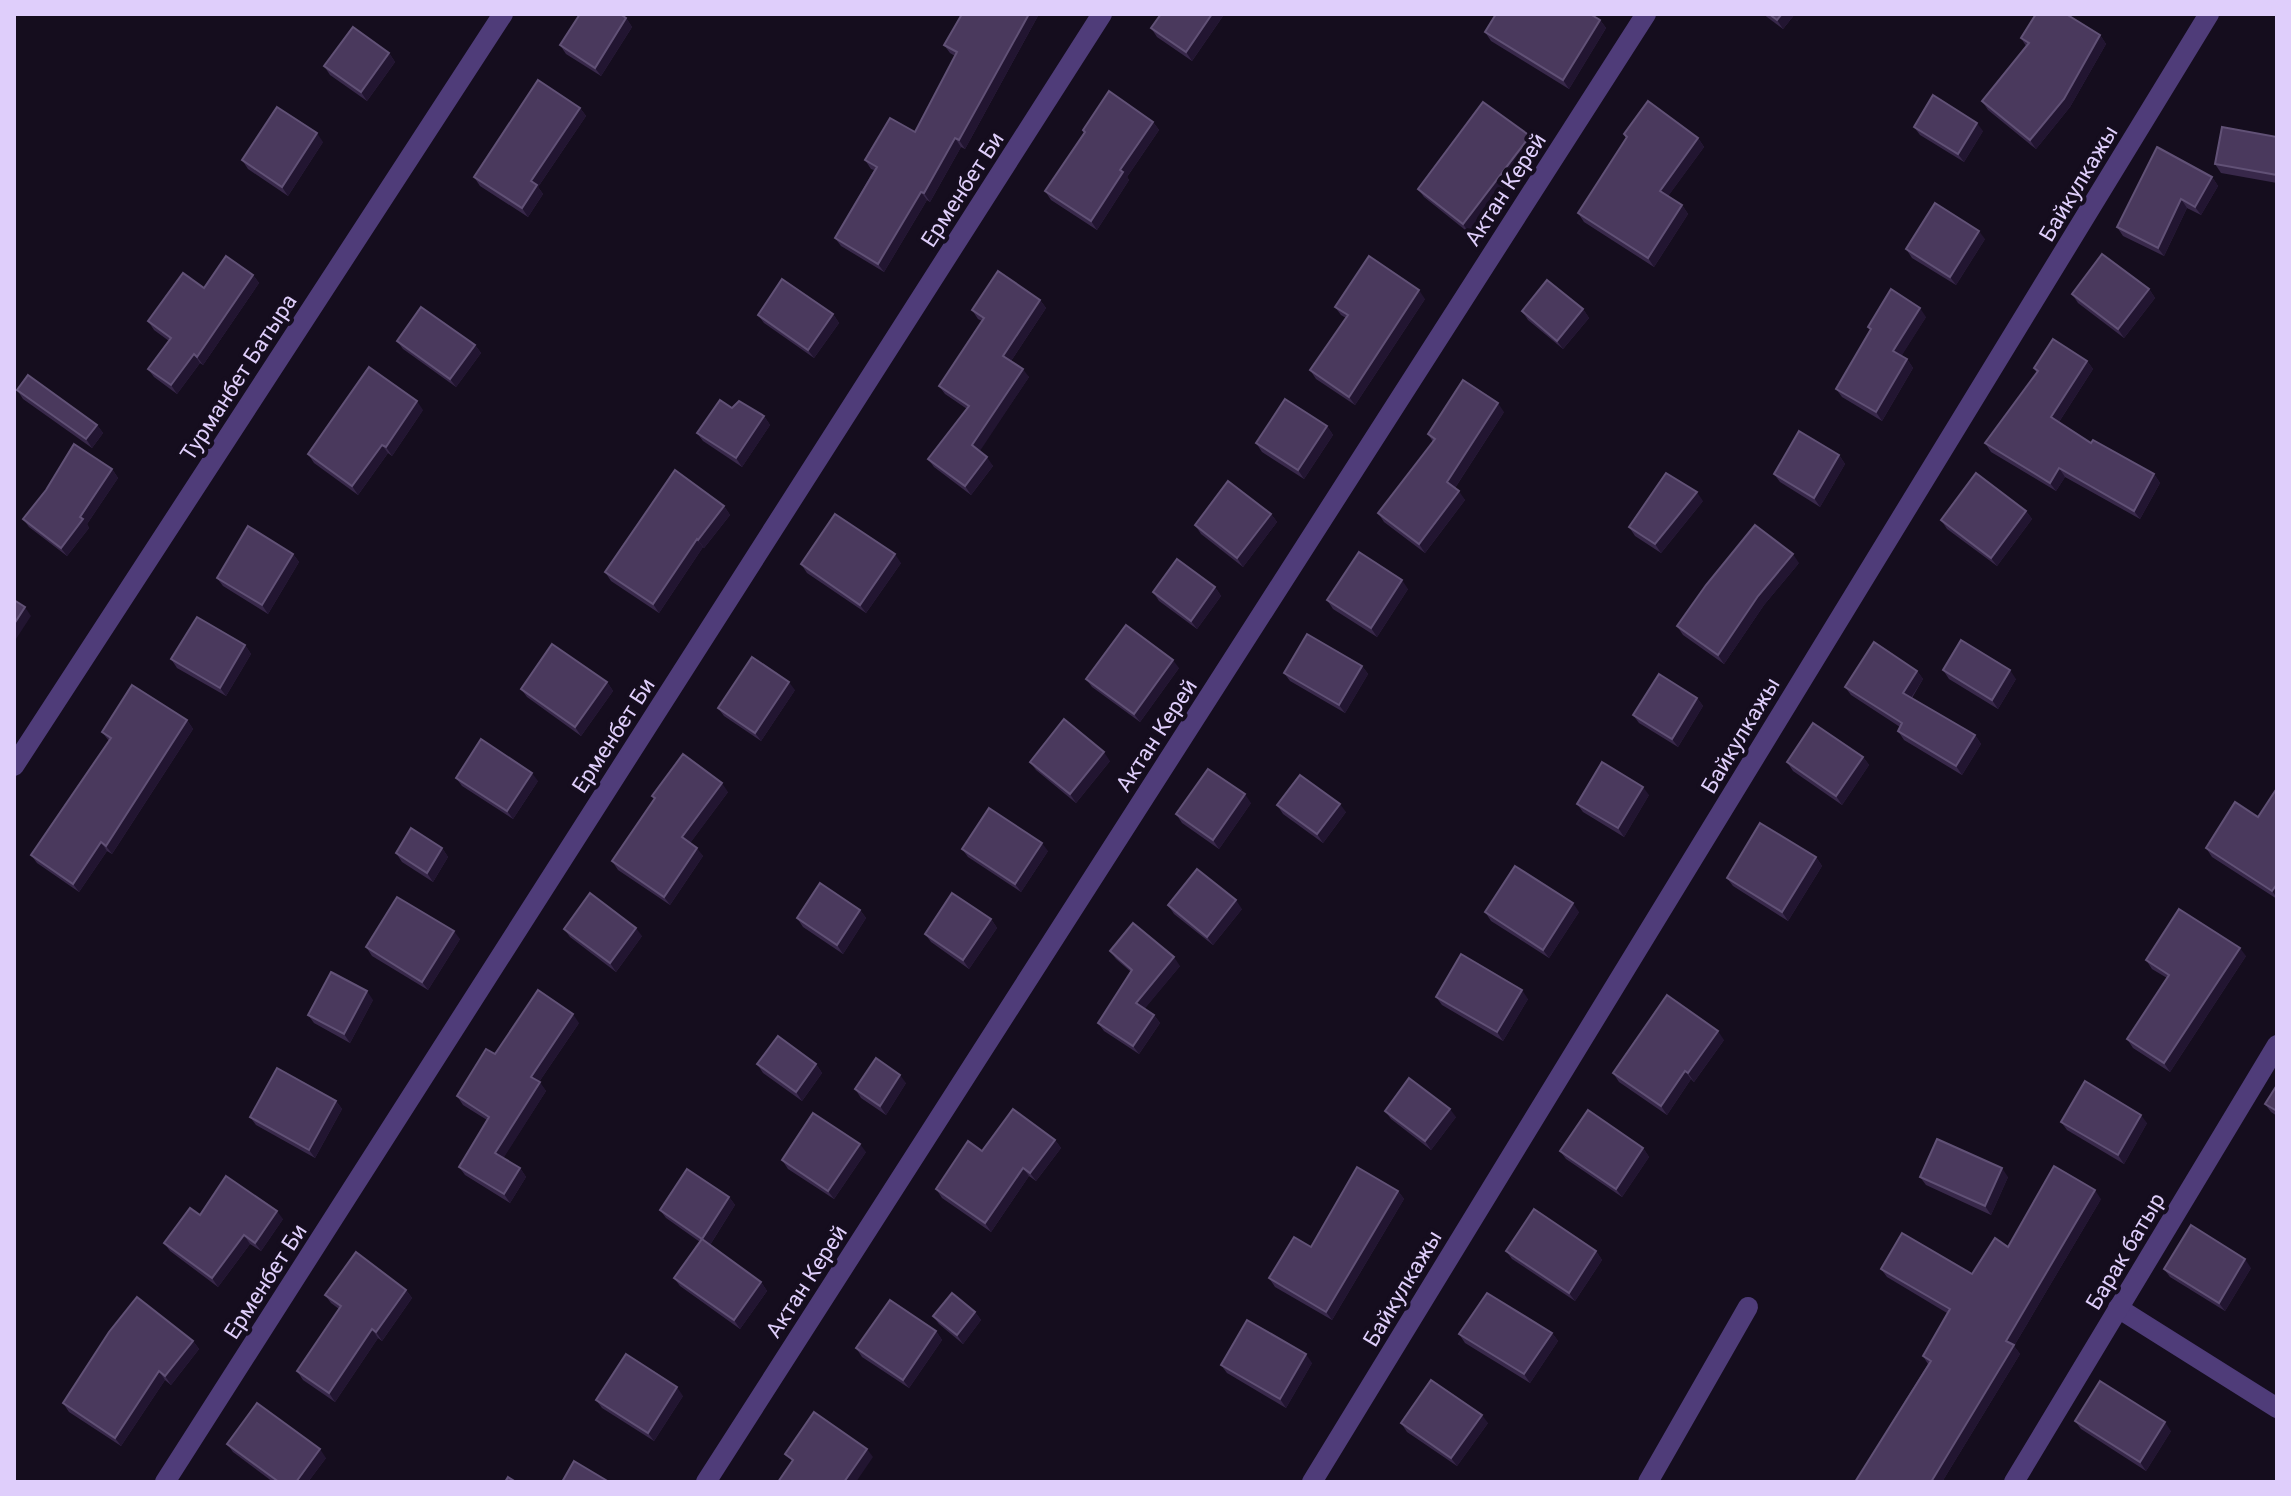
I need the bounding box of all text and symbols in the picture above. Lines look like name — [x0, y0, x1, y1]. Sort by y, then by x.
street label: Байкулкажы — [2034, 121, 2123, 246]
street label: Ерменбет Би — [916, 127, 1009, 251]
street label: Актан Керей — [1460, 128, 1551, 250]
street label: Турманбет Батыра — [175, 289, 302, 465]
street label: Ерменбет Би — [567, 673, 660, 797]
street label: Байкулкажы — [1696, 673, 1785, 798]
street label: Актан Керей — [1111, 674, 1202, 796]
street label: Барак батыр — [2081, 1188, 2170, 1314]
street label: Ерменбет Би — [219, 1219, 312, 1343]
street label: Актан Керей — [761, 1220, 852, 1342]
street label: Байкулкажы — [1358, 1226, 1447, 1351]

